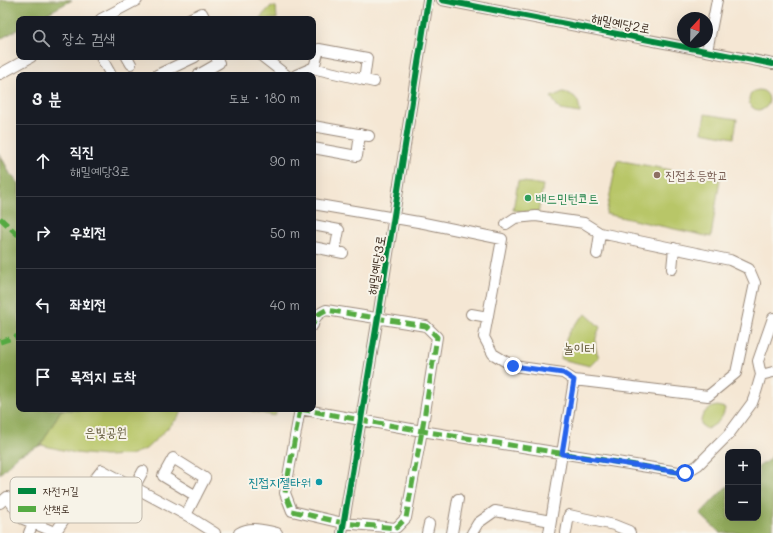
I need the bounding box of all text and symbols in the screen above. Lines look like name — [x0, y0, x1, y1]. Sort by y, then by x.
street label: 해밀예당2로 — [590, 8, 652, 37]
north arrow — [677, 12, 713, 48]
search box — [16, 16, 316, 60]
icon: search — [30, 27, 52, 49]
text: 장소 검색 — [62, 28, 115, 48]
text: 3 분 — [32, 87, 62, 109]
text: 도보 · 180 m — [229, 89, 300, 106]
text: 직진 — [70, 141, 94, 161]
icon: ahead — [32, 150, 54, 172]
text: 90 m — [270, 152, 300, 169]
text: 해밀예당3로 — [70, 162, 130, 179]
place label: 진접초등학교 — [665, 166, 728, 183]
marker: 진접초등학교 — [652, 170, 662, 180]
place label: 배드민턴코트 — [536, 189, 599, 206]
marker: 배드민턴코트 — [523, 193, 533, 203]
icon: right — [32, 222, 54, 244]
text: 우회전 — [70, 222, 106, 242]
text: 50 m — [270, 224, 300, 241]
street label: 해밀예당3로 — [362, 234, 389, 296]
icon: left — [32, 294, 54, 316]
text: 좌회전 — [70, 294, 106, 314]
text: 40 m — [270, 296, 300, 313]
park label: 놀이터 — [563, 339, 595, 356]
route end — [504, 357, 522, 375]
icon: arrive — [32, 366, 54, 388]
text: 목적지 도착 — [70, 366, 136, 386]
park label: 은빛공원 — [85, 423, 127, 440]
map controls — [725, 449, 761, 521]
button: + — [725, 449, 761, 485]
route start — [676, 464, 694, 482]
place label: 진접지젤타워 — [248, 473, 311, 490]
legend — [10, 477, 142, 523]
marker: 진접지젤타워 — [314, 477, 324, 487]
text: 자전거길 — [43, 483, 79, 498]
button: − — [725, 485, 761, 521]
text: 산책로 — [43, 501, 70, 516]

